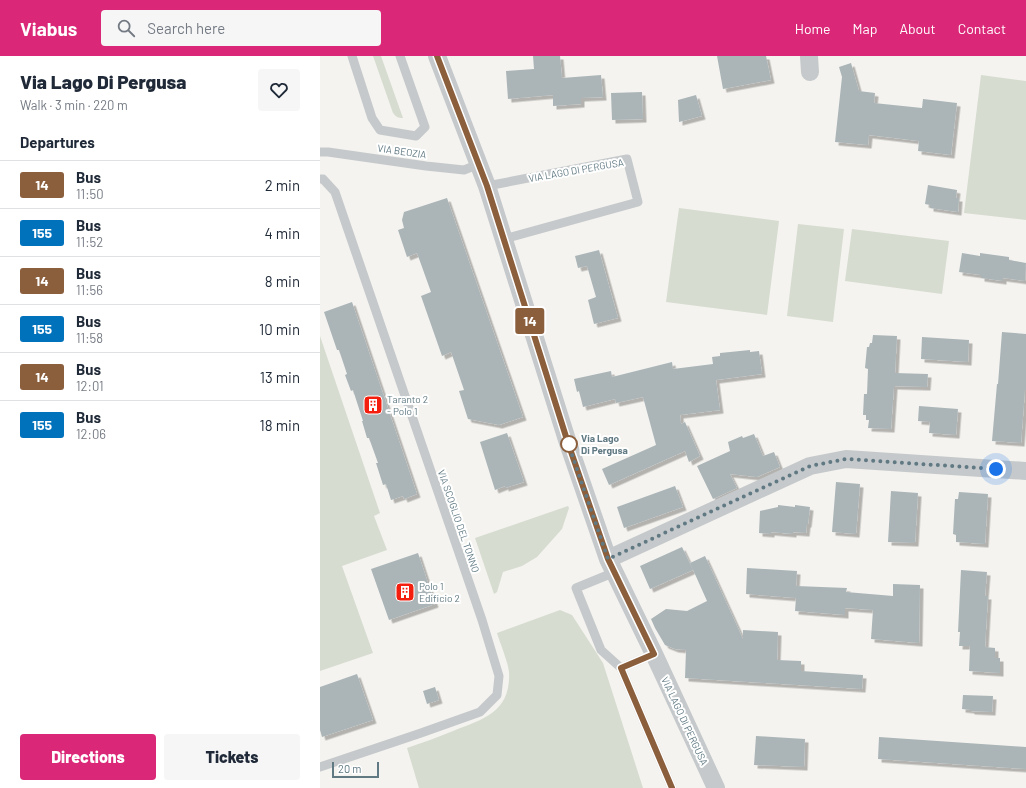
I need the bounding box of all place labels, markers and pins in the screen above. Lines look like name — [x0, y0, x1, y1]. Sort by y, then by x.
place label: Taranto 2 - Polo 1 — [387, 393, 428, 417]
building icon: Taranto 2 - Polo 1 — [362, 394, 384, 416]
place label: Via Lago Di Pergusa — [581, 432, 628, 456]
marker: Via Lago Di Pergusa — [560, 435, 578, 453]
place label: Polo 1 Edificio 2 — [419, 580, 460, 604]
building icon: Polo 1 Edificio 2 — [394, 581, 416, 603]

